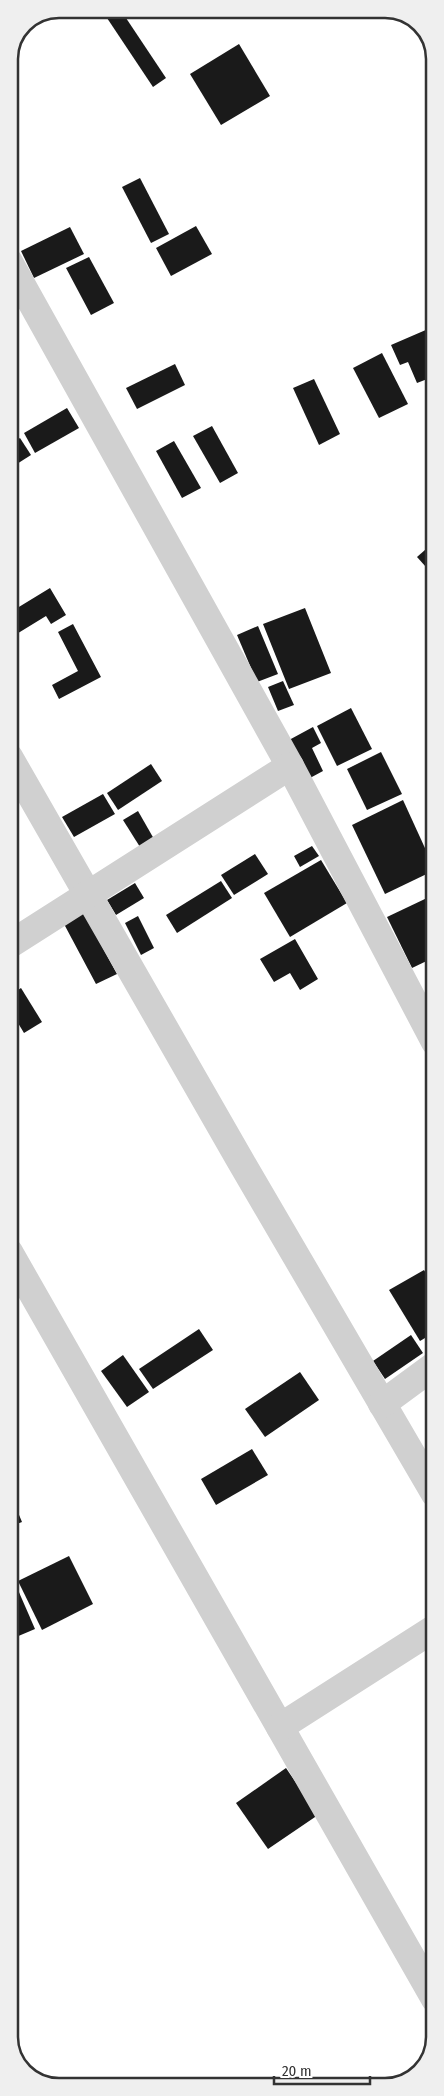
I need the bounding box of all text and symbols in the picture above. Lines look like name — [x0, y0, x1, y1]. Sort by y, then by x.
scale bar — [274, 2054, 370, 2086]
text: 20 m — [282, 2062, 312, 2080]

